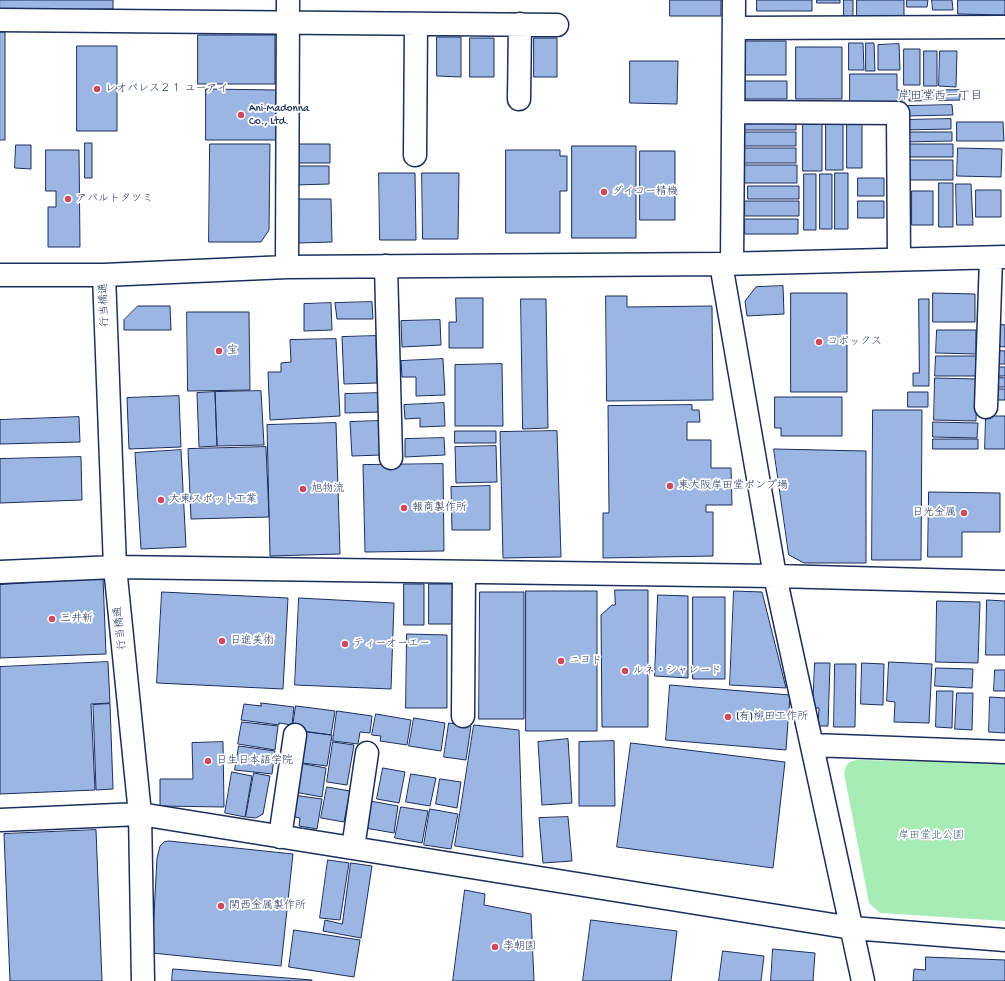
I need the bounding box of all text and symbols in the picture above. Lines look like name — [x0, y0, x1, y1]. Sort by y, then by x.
place label: レオパレス２１ ユーアイ — [105, 82, 228, 96]
marker: レオパレス２１ ユーアイ — [92, 84, 102, 94]
district label: 岸田堂西一丁目 — [898, 90, 982, 104]
place label: Ani-Madonna Co., Ltd. — [249, 102, 309, 128]
marker: Ani-Madonna Co., Ltd. — [236, 110, 246, 120]
place label: ダイコー精機 — [612, 185, 678, 199]
marker: ダイコー精機 — [599, 187, 609, 197]
place label: アパルトタツミ — [76, 192, 153, 206]
marker: アパルトタツミ — [63, 194, 73, 204]
street label: 行当橋通 — [98, 283, 112, 327]
place label: コボックス — [827, 335, 882, 349]
marker: コボックス — [814, 337, 824, 347]
place label: 宝 — [227, 344, 238, 358]
marker: 宝 — [214, 346, 224, 356]
place label: 東大阪岸田堂ポンプ場 — [678, 479, 788, 493]
marker: 東大阪岸田堂ポンプ場 — [665, 481, 675, 491]
place label: 旭物流 — [311, 482, 344, 496]
marker: 旭物流 — [298, 484, 308, 494]
place label: 大東スポット工業 — [169, 493, 257, 507]
marker: 大東スポット工業 — [156, 495, 166, 505]
place label: 報商製作所 — [412, 501, 467, 515]
marker: 報商製作所 — [399, 503, 409, 513]
place label: 日光金属 — [912, 506, 956, 520]
marker: 日光金属 — [959, 508, 969, 518]
street label: 行当橋通 — [112, 605, 130, 651]
place label: 三井新 — [60, 612, 93, 626]
marker: 三井新 — [47, 614, 57, 624]
place label: 日進美術 — [230, 634, 274, 648]
marker: 日進美術 — [217, 636, 227, 646]
place label: ティーオーエー — [353, 637, 430, 651]
marker: ティーオーエー — [340, 639, 350, 649]
place label: ニヨド — [569, 654, 602, 668]
marker: ニヨド — [556, 656, 566, 666]
place label: ルネ・シャレード — [633, 664, 721, 678]
marker: ルネ・シャレード — [620, 666, 630, 676]
place label: (有)柳田工作所 — [736, 710, 808, 724]
marker: (有)柳田工作所 — [723, 712, 733, 722]
place label: 日生日本語学院 — [216, 754, 293, 768]
marker: 日生日本語学院 — [203, 756, 213, 766]
park label: 岸田堂北公園 — [898, 829, 964, 843]
place label: 関西金属製作所 — [229, 899, 306, 913]
marker: 関西金属製作所 — [216, 901, 226, 911]
place label: 李朝園 — [503, 940, 536, 954]
marker: 李朝園 — [490, 942, 500, 952]

